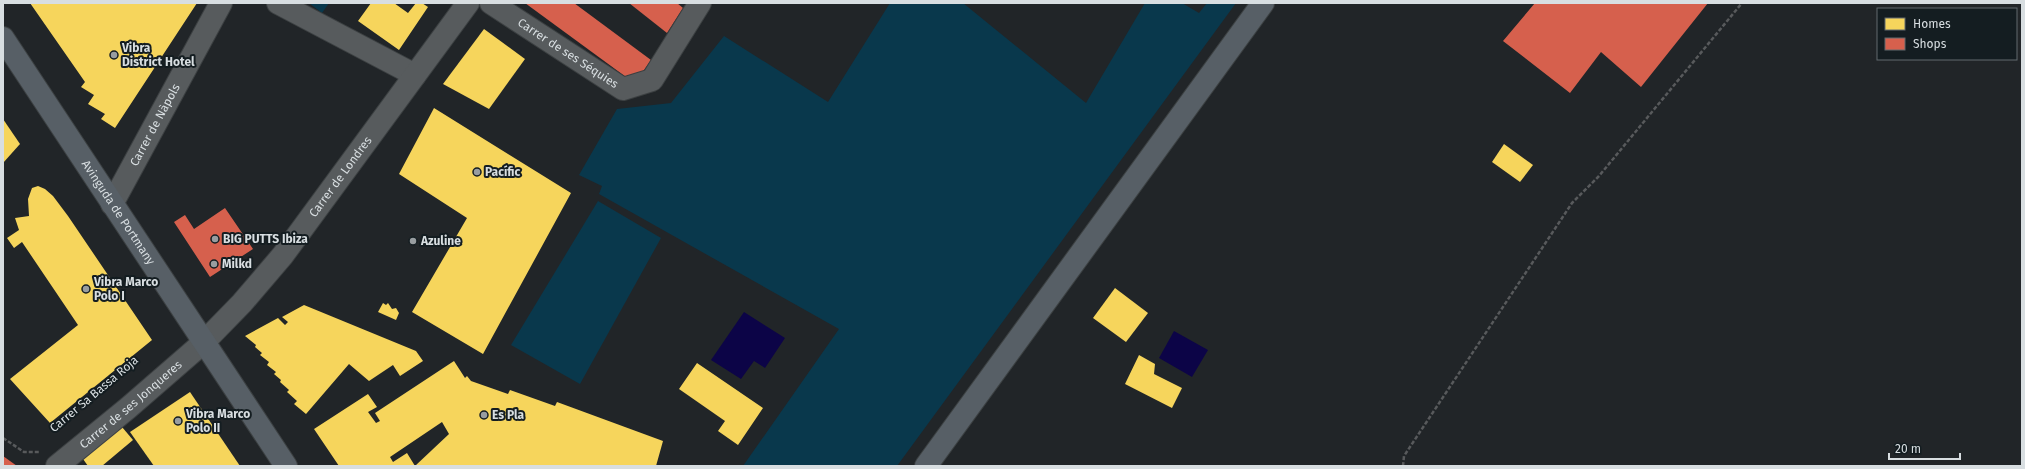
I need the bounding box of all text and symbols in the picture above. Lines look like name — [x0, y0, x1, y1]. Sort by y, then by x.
legend — [1877, 8, 2017, 60]
street label: Carrer de ses Séquies — [515, 15, 621, 91]
text: Homes — [1913, 17, 1951, 31]
text: Shops — [1913, 37, 1947, 51]
place label: Vibra District Hotel — [121, 41, 195, 69]
marker: Vibra District Hotel — [109, 50, 119, 60]
street label: Carrer de Nàpols — [127, 81, 183, 168]
street label: Carrer de Londres — [306, 133, 375, 220]
street label: Avinguda de Portmany — [79, 157, 158, 267]
place label: Pacífic — [485, 165, 520, 179]
marker: Pacífic — [472, 167, 482, 177]
place label: BIG PUTTS Ibiza — [223, 232, 308, 246]
marker: BIG PUTTS Ibiza — [210, 234, 220, 244]
place label: Azuline — [420, 234, 461, 248]
marker: Azuline — [408, 236, 418, 246]
place label: Milkd — [222, 257, 252, 271]
marker: Milkd — [209, 259, 219, 269]
place label: Vibra Marco Polo I — [93, 275, 158, 303]
marker: Vibra Marco Polo I — [81, 284, 91, 294]
street label: Carrer Sa Bassa Roja — [47, 353, 141, 435]
street label: Carrer de ses Jonqueres — [77, 357, 185, 452]
place label: Vibra Marco Polo II — [185, 407, 250, 435]
place label: Es Pla — [492, 408, 524, 422]
marker: Es Pla — [479, 410, 489, 420]
marker: Vibra Marco Polo II — [173, 416, 183, 426]
scale bar — [1889, 435, 1960, 461]
text: 20 m — [1895, 442, 1921, 456]

